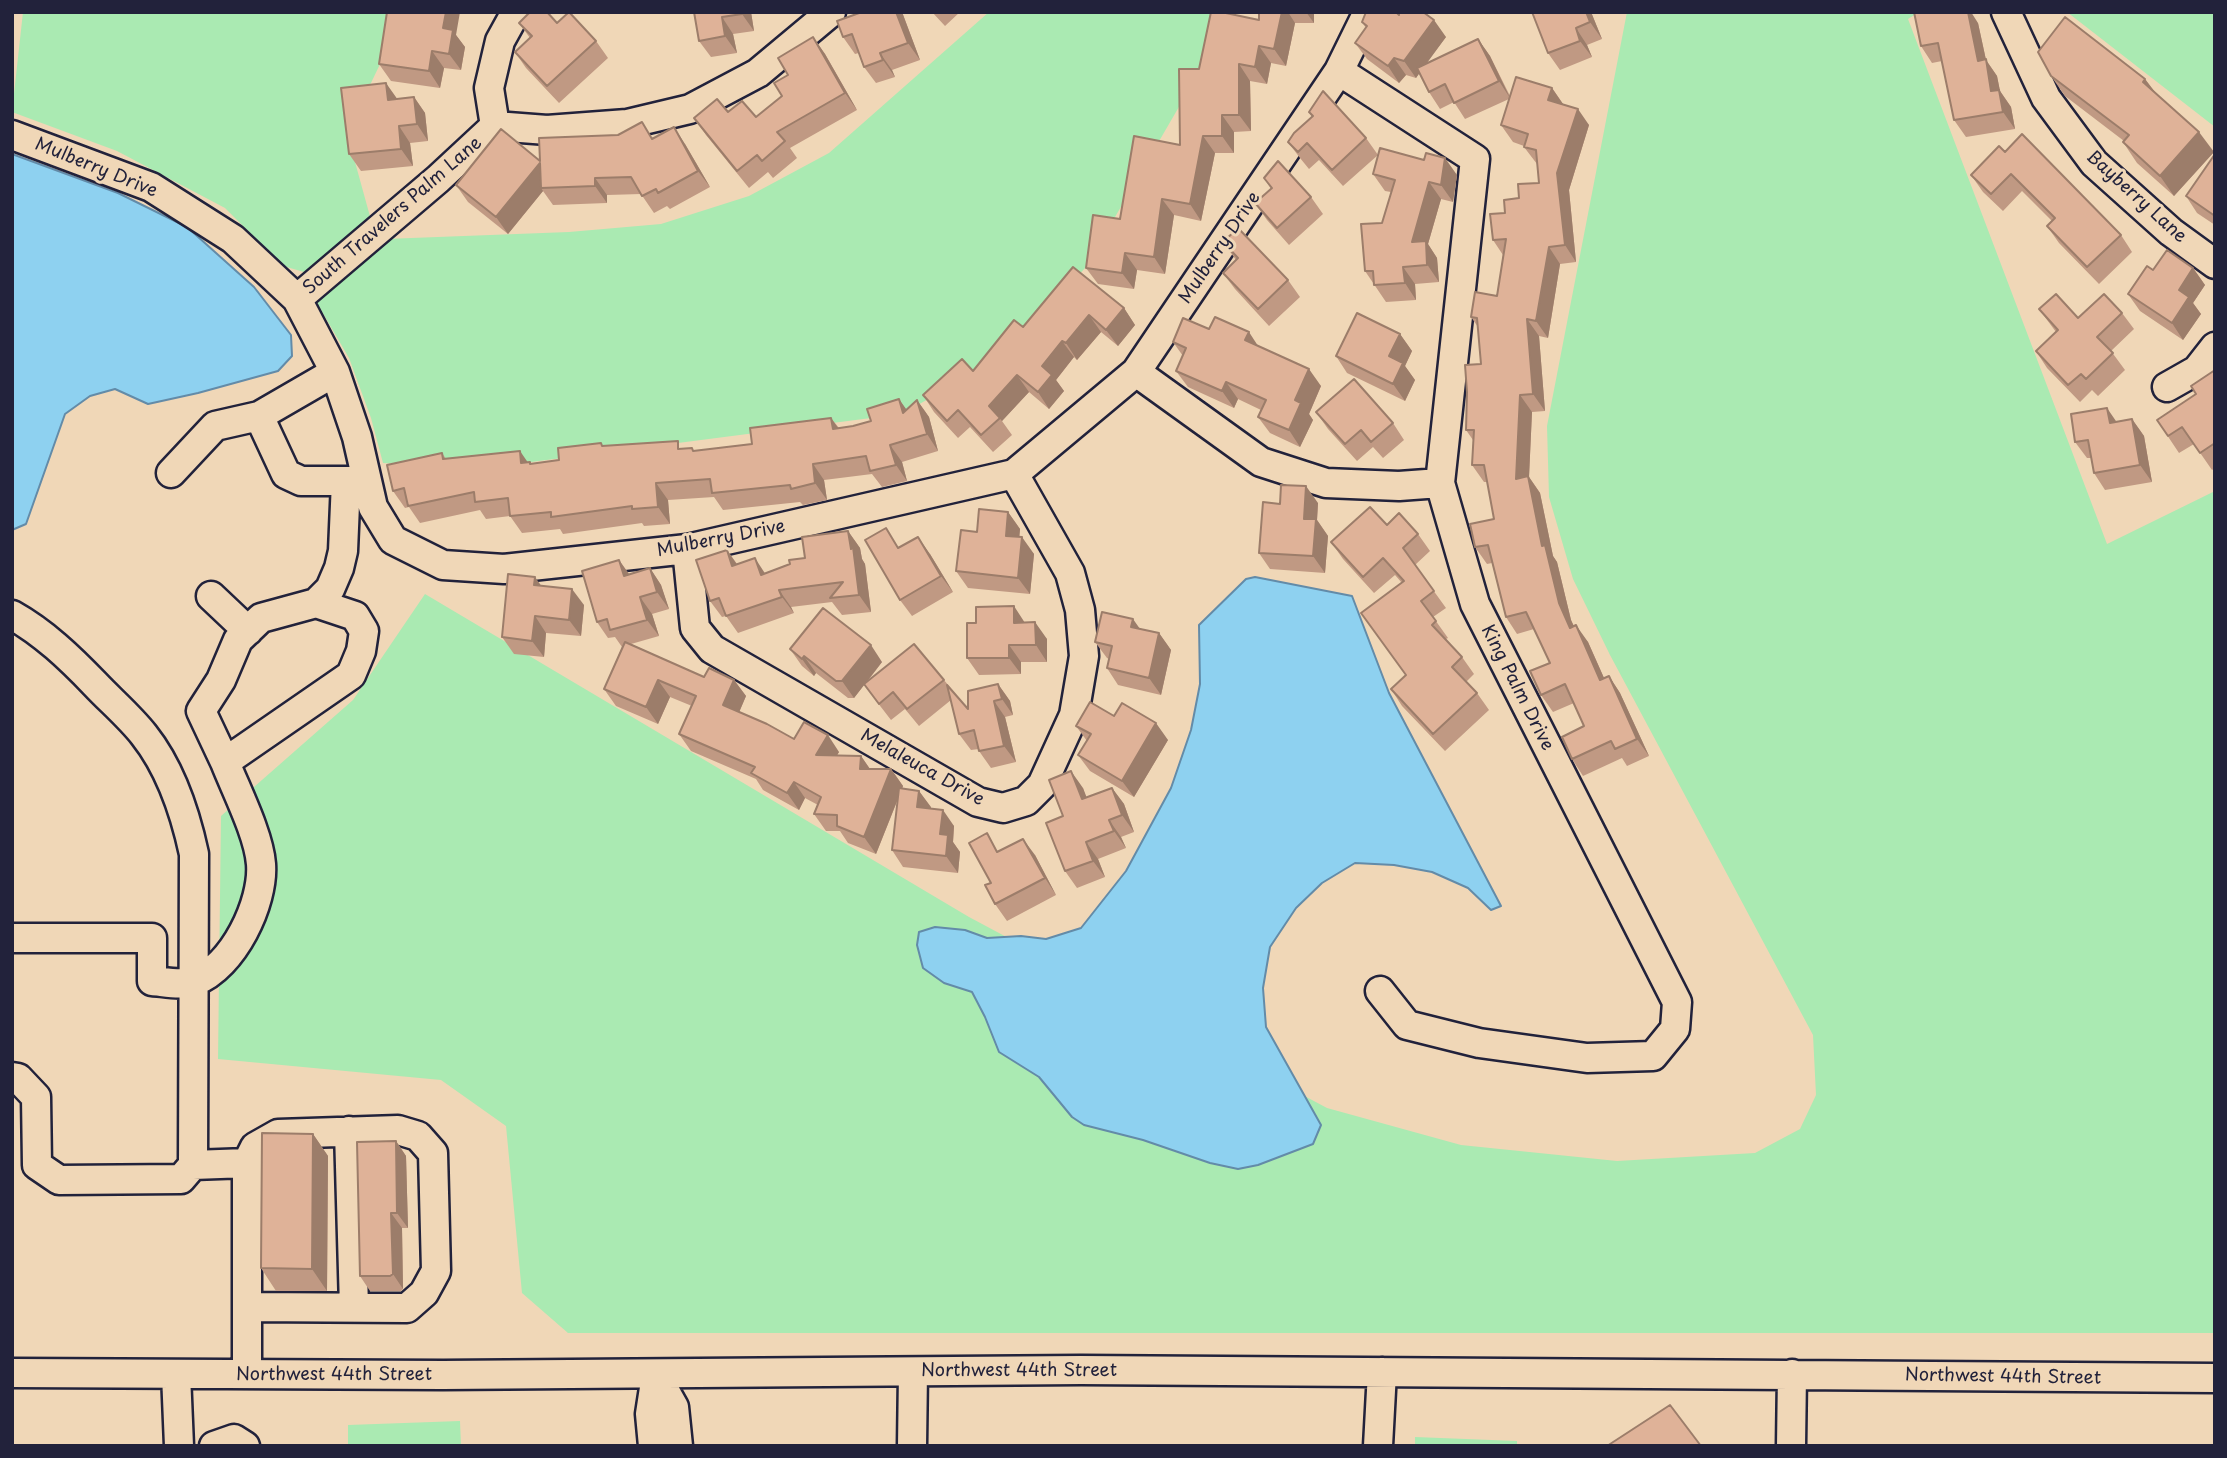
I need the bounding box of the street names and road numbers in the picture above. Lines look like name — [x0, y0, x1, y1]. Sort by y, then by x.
street label: South Travelers Palm Lane — [299, 132, 487, 300]
street label: Mulberry Drive — [32, 134, 160, 202]
street label: Bayberry Lane — [2081, 146, 2191, 248]
street label: Mulberry Drive — [1175, 188, 1265, 308]
street label: Mulberry Drive — [655, 516, 787, 562]
street label: King Palm Drive — [1476, 622, 1558, 754]
street label: Melaleuca Drive — [856, 725, 988, 811]
street label: Northwest 44th Street — [921, 1360, 1117, 1382]
street label: Northwest 44th Street — [236, 1364, 432, 1386]
street label: Northwest 44th Street — [1905, 1364, 2101, 1390]

